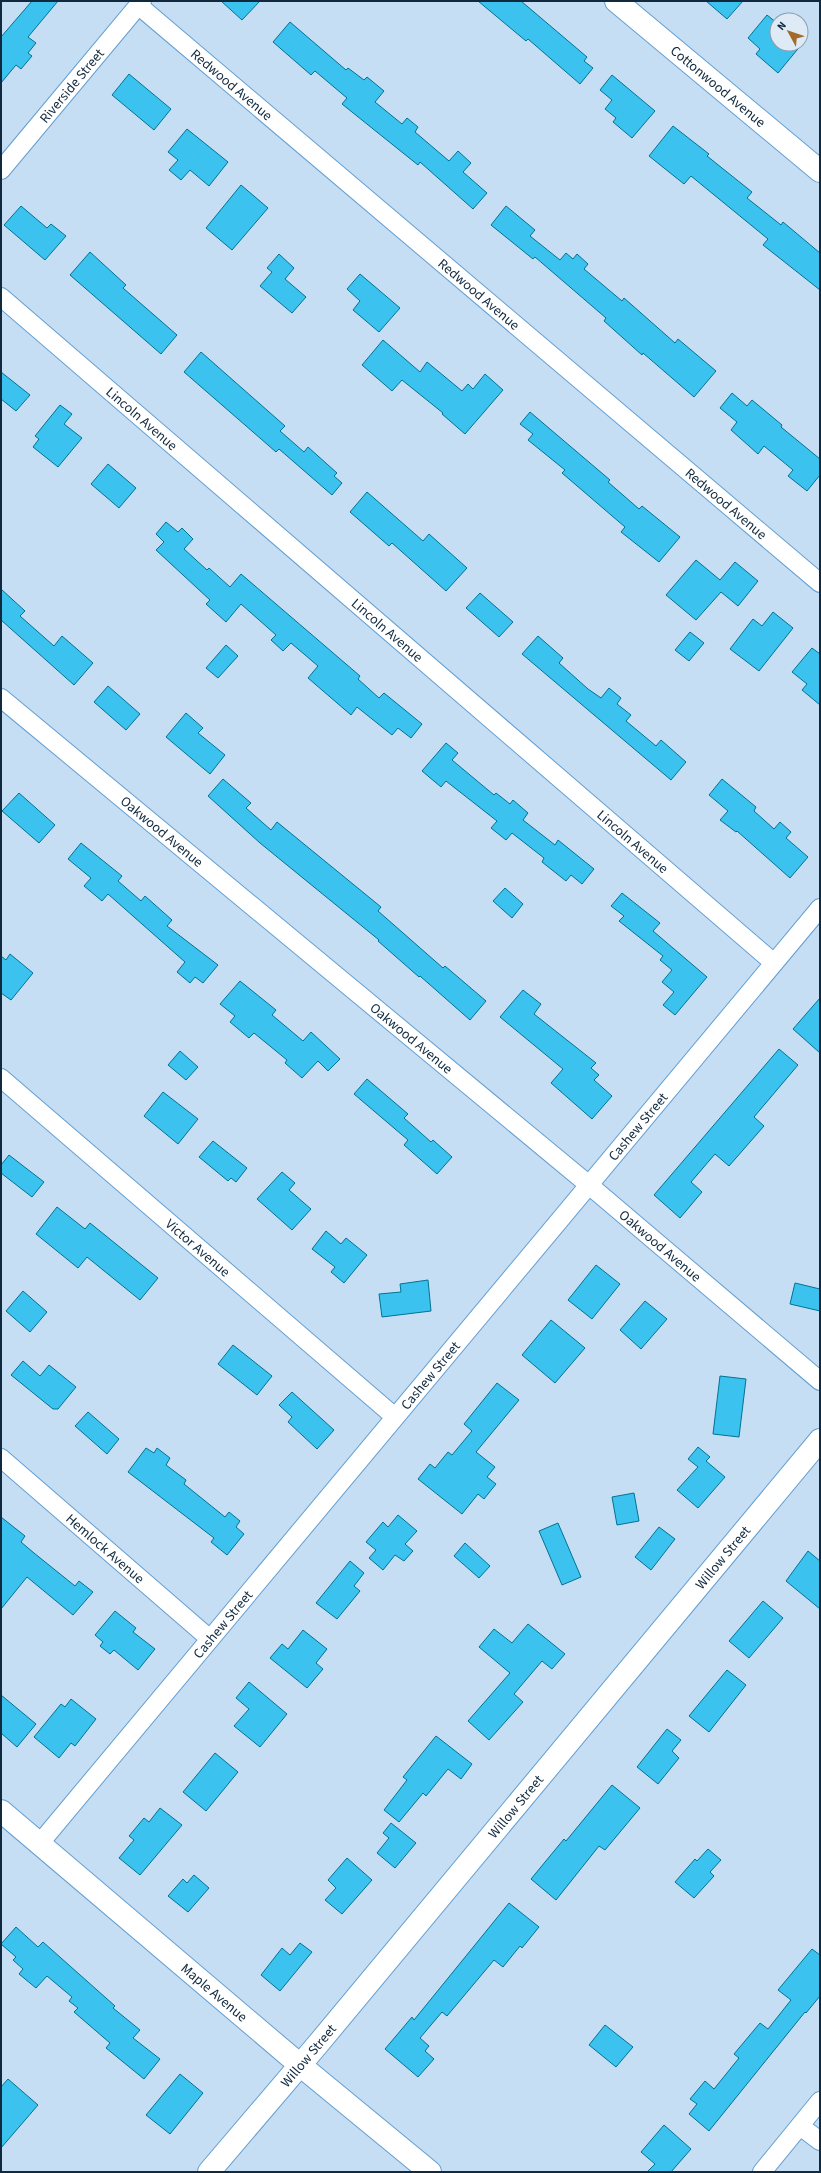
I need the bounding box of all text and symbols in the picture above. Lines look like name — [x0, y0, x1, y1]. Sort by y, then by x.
north arrow — [769, 12, 809, 52]
text: N — [774, 18, 790, 34]
street label: Cottonwood Avenue — [666, 41, 770, 133]
street label: Riverside Street — [35, 44, 109, 128]
street label: Redwood Avenue — [186, 45, 276, 126]
street label: Redwood Avenue — [433, 254, 524, 335]
street label: Lincoln Avenue — [101, 383, 181, 456]
street label: Redwood Avenue — [680, 464, 771, 545]
street label: Lincoln Avenue — [347, 594, 427, 667]
street label: Oakwood Avenue — [116, 792, 207, 872]
street label: Lincoln Avenue — [592, 806, 672, 879]
street label: Oakwood Avenue — [365, 998, 457, 1079]
street label: Cashew Street — [604, 1088, 673, 1166]
street label: Oakwood Avenue — [614, 1206, 705, 1287]
street label: Victor Avenue — [161, 1215, 234, 1282]
street label: Cashew Street — [396, 1337, 466, 1415]
street label: Hemlock Avenue — [61, 1509, 148, 1589]
street label: Willow Street — [691, 1522, 756, 1594]
street label: Cashew Street — [189, 1586, 258, 1663]
street label: Willow Street — [484, 1771, 549, 1843]
street label: Maple Avenue — [176, 1959, 251, 2027]
street label: Willow Street — [276, 2020, 342, 2092]

